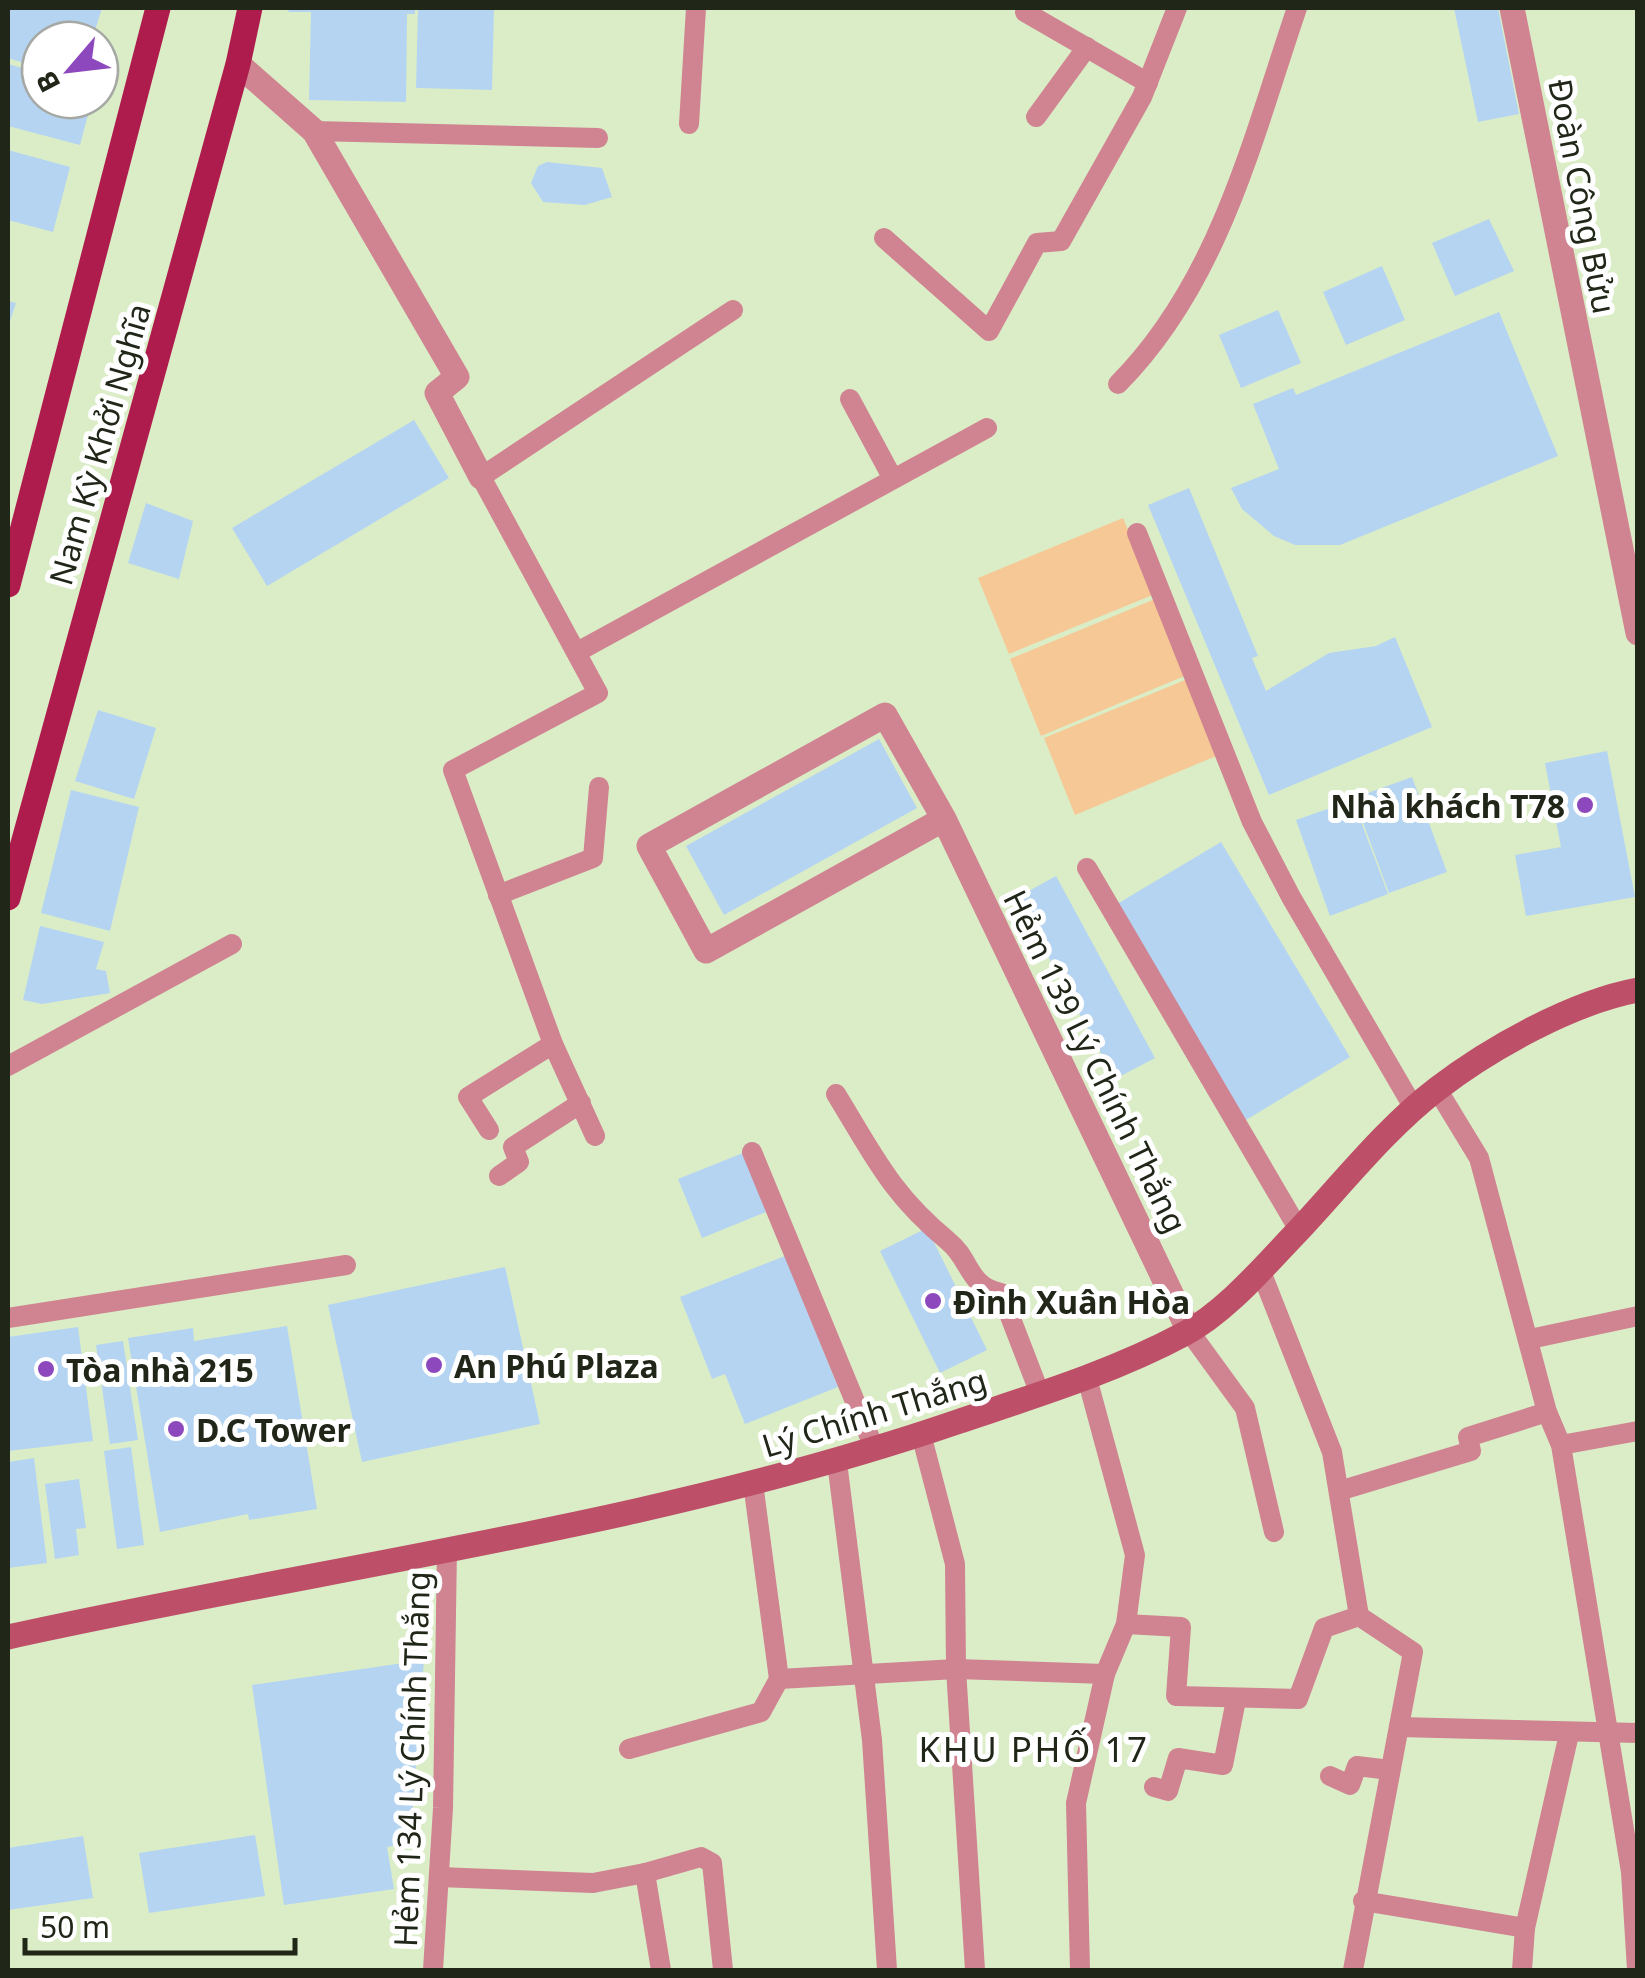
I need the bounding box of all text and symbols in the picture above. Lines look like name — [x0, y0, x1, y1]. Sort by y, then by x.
north arrow — [20, 20, 120, 120]
text: B — [26, 65, 68, 99]
street label: Đoàn Công Bửu — [1539, 75, 1627, 317]
street label: Nam Kỳ Khởi Nghĩa — [38, 298, 160, 590]
place label: Nhà khách T78 — [1330, 784, 1565, 827]
marker: Nhà khách T78 — [1574, 794, 1596, 816]
street label: Hẻm 139 Lý Chính Thắng — [994, 883, 1198, 1239]
place label: Đình Xuân Hòa — [953, 1280, 1190, 1323]
marker: Đình Xuân Hòa — [922, 1290, 944, 1312]
place label: An Phú Plaza — [454, 1344, 659, 1387]
place label: Tòa nhà 215 — [66, 1348, 254, 1391]
marker: An Phú Plaza — [423, 1354, 445, 1376]
street label: Lý Chính Thắng — [757, 1357, 991, 1467]
marker: Tòa nhà 215 — [35, 1358, 57, 1380]
place label: D.C Tower — [196, 1408, 351, 1451]
marker: D.C Tower — [165, 1418, 187, 1440]
street label: Hẻm 134 Lý Chính Thắng — [383, 1570, 439, 1948]
district label: KHU PHỐ 17 — [919, 1725, 1149, 1772]
scale bar — [25, 1893, 295, 1955]
text: 50 m — [40, 1906, 110, 1947]

